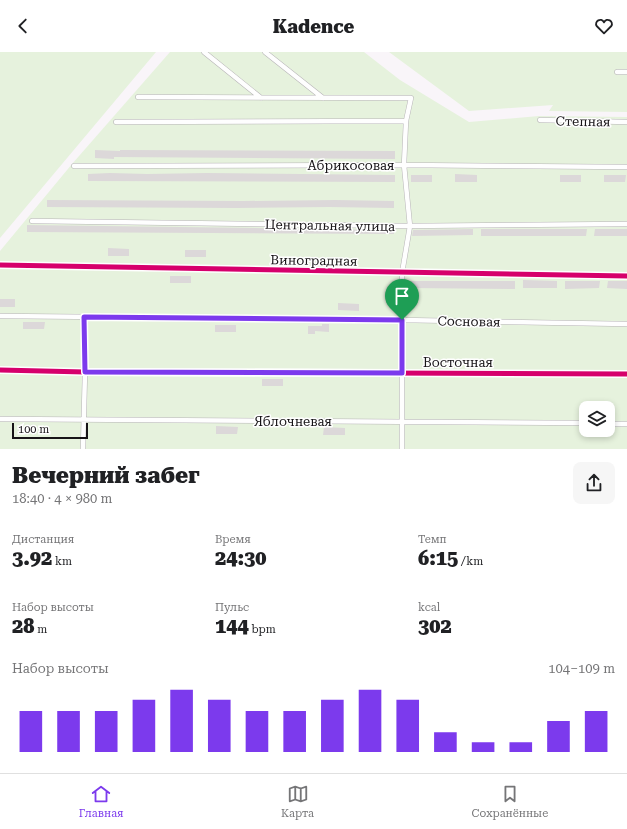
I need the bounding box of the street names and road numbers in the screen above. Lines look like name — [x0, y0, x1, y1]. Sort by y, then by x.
street label: Степная — [555, 114, 611, 129]
street label: Абрикосовая — [307, 158, 395, 173]
street label: Центральная улица — [265, 217, 395, 234]
street label: Виноградная — [270, 252, 358, 269]
street label: Сосновая — [437, 313, 501, 330]
street label: Восточная — [423, 355, 493, 370]
street label: Яблочневая — [254, 414, 332, 429]

